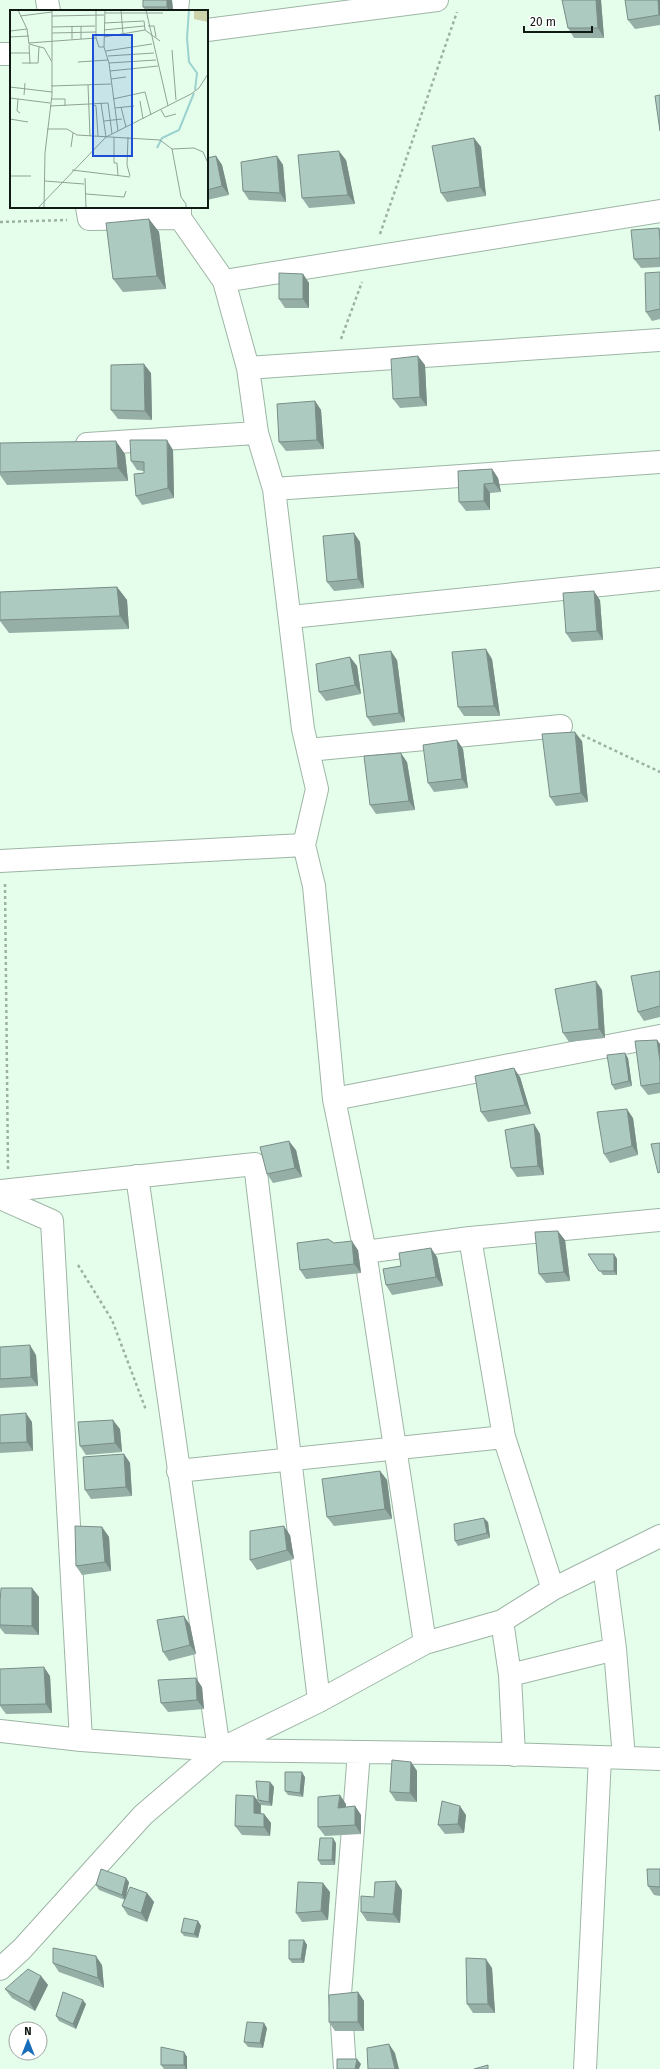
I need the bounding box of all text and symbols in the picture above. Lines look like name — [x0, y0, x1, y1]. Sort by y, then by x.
scale bar — [524, 8, 592, 34]
inset map — [10, 10, 208, 208]
text: 20 m — [530, 15, 556, 29]
north arrow — [8, 2021, 48, 2061]
text: N — [24, 2025, 32, 2038]

